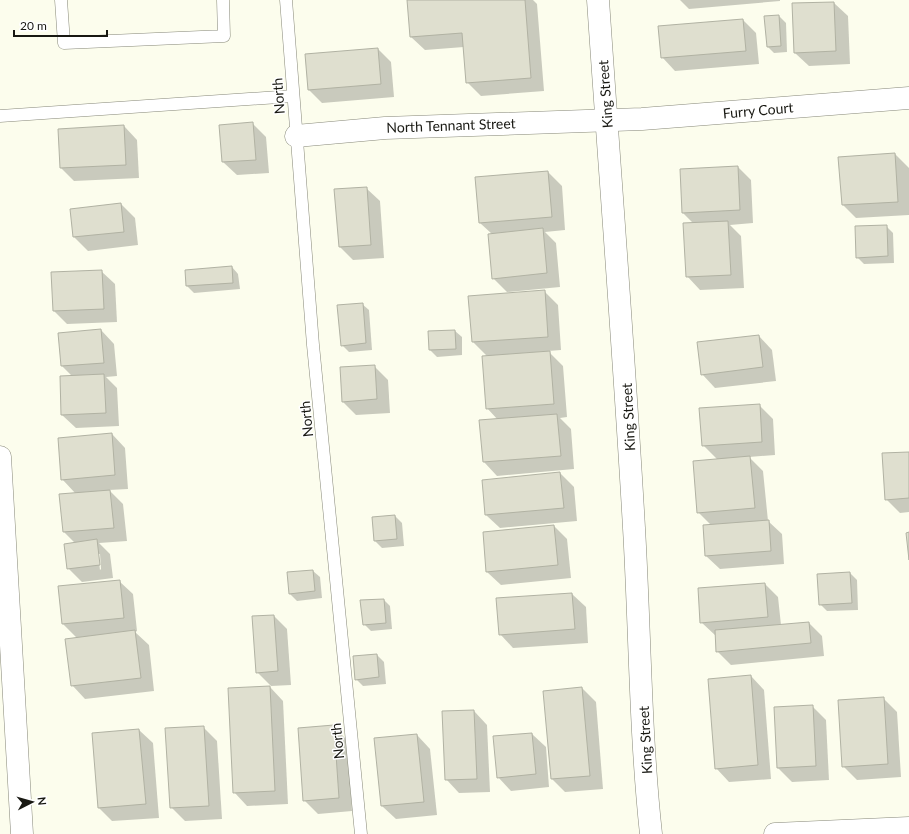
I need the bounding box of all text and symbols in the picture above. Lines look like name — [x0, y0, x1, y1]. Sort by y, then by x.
scale bar — [14, 12, 107, 38]
text: 20 m — [20, 18, 47, 33]
street label: King Street — [594, 59, 616, 129]
street label: North — [268, 77, 288, 115]
street label: Furry Court — [722, 98, 794, 122]
street label: North Tennant Street — [386, 114, 516, 136]
street label: King Street — [618, 383, 638, 451]
street label: North — [296, 400, 316, 438]
street label: King Street — [635, 706, 655, 774]
street label: North — [327, 722, 347, 760]
north arrow — [12, 782, 52, 822]
text: N — [36, 796, 49, 806]

